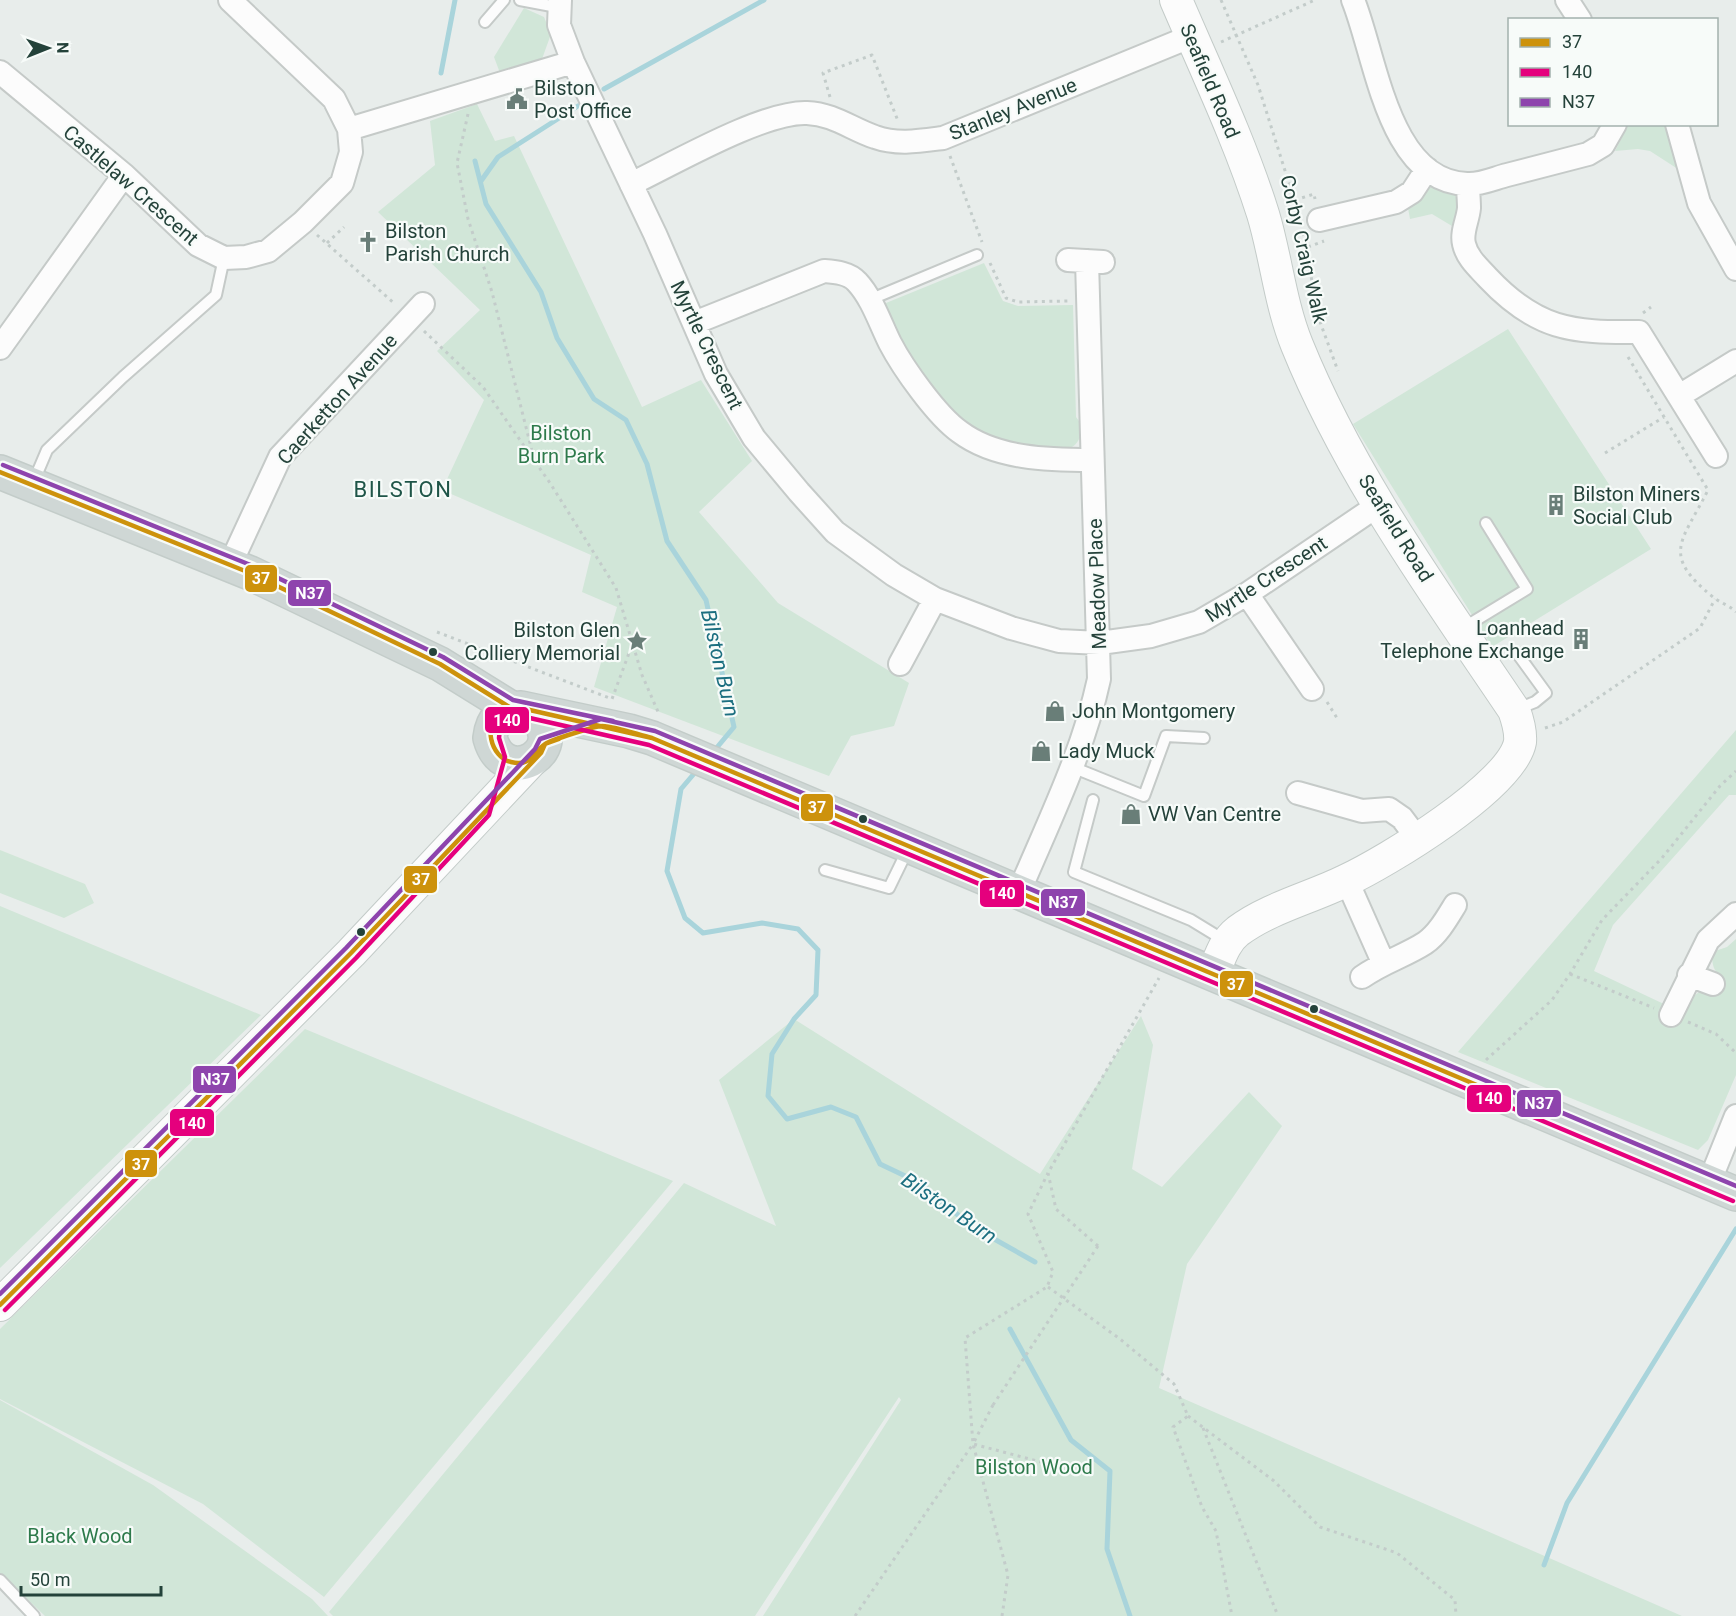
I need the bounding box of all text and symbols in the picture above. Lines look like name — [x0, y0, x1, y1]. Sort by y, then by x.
north arrow — [18, 18, 78, 78]
legend — [1508, 18, 1718, 126]
street label: Seafield Road — [1175, 20, 1245, 142]
text: 37 — [1562, 31, 1582, 52]
text: N — [53, 42, 72, 54]
text: 140 — [1562, 61, 1592, 82]
street label: Stanley Avenue — [946, 72, 1080, 146]
place label: Bilston Post Office — [534, 76, 632, 123]
public building icon: Bilston Post Office — [505, 87, 529, 111]
text: N37 — [1562, 91, 1595, 112]
street label: Castlelaw Crescent — [59, 120, 203, 250]
street label: Corby Craig Walk — [1275, 173, 1333, 326]
place label: Bilston Parish Church — [385, 219, 509, 266]
church icon: Bilston Parish Church — [356, 230, 380, 254]
street label: Myrtle Crescent — [665, 277, 749, 413]
street label: Caerketton Avenue — [272, 329, 402, 469]
park label: Bilston Burn Park — [518, 421, 605, 468]
street label: Seafield Road — [1353, 470, 1439, 586]
district label: BILSTON — [354, 477, 452, 502]
place label: Bilston Miners Social Club — [1573, 482, 1700, 529]
building icon: Bilston Miners Social Club — [1544, 493, 1568, 517]
street label: Meadow Place — [1083, 518, 1111, 650]
street label: Myrtle Crescent — [1201, 531, 1331, 627]
line badge: 37 — [244, 564, 278, 593]
text: 37 — [252, 569, 270, 588]
line badge: N37 — [287, 579, 332, 607]
text: N37 — [295, 584, 325, 603]
water label: Bilston Burn — [696, 607, 744, 719]
place label: Loanhead Telephone Exchange — [1380, 616, 1564, 663]
place label: Bilston Glen Colliery Memorial — [465, 618, 620, 665]
building icon: Loanhead Telephone Exchange — [1569, 627, 1593, 651]
place icon: Bilston Glen Colliery Memorial — [625, 629, 649, 653]
unlabelled marker — [427, 646, 439, 658]
shop icon: John Montgomery — [1043, 699, 1067, 723]
place label: John Montgomery — [1072, 699, 1236, 723]
line badge: 140 — [484, 706, 530, 734]
text: 140 — [493, 711, 521, 730]
shop icon: Lady Muck — [1029, 739, 1053, 763]
place label: Lady Muck — [1058, 739, 1155, 763]
line badge: 37 — [800, 793, 834, 822]
text: 37 — [808, 798, 826, 817]
shop icon: VW Van Centre — [1119, 802, 1143, 826]
place label: VW Van Centre — [1148, 802, 1281, 826]
unlabelled marker — [857, 813, 869, 825]
line badge: 37 — [403, 865, 438, 894]
text: 37 — [412, 870, 430, 889]
line badge: 140 — [979, 879, 1025, 908]
text: 140 — [988, 884, 1016, 903]
line badge: N37 — [1040, 888, 1086, 917]
text: N37 — [1048, 893, 1078, 912]
unlabelled marker — [355, 926, 367, 938]
line badge: 37 — [1219, 970, 1254, 998]
text: 37 — [1227, 975, 1245, 994]
unlabelled marker — [1308, 1003, 1320, 1015]
line badge: N37 — [192, 1065, 237, 1094]
text: N37 — [200, 1070, 230, 1089]
line badge: 140 — [1466, 1084, 1512, 1113]
text: 140 — [1475, 1089, 1503, 1108]
line badge: N37 — [1516, 1089, 1562, 1118]
text: N37 — [1524, 1094, 1554, 1113]
line badge: 140 — [169, 1108, 215, 1137]
text: 140 — [178, 1114, 206, 1133]
line badge: 37 — [124, 1149, 158, 1178]
text: 37 — [132, 1155, 150, 1174]
water label: Bilston Burn — [897, 1167, 1001, 1249]
park label: Bilston Wood — [975, 1455, 1093, 1479]
park label: Black Wood — [27, 1524, 133, 1548]
scale bar — [21, 1559, 160, 1597]
text: 50 m — [30, 1569, 70, 1590]

